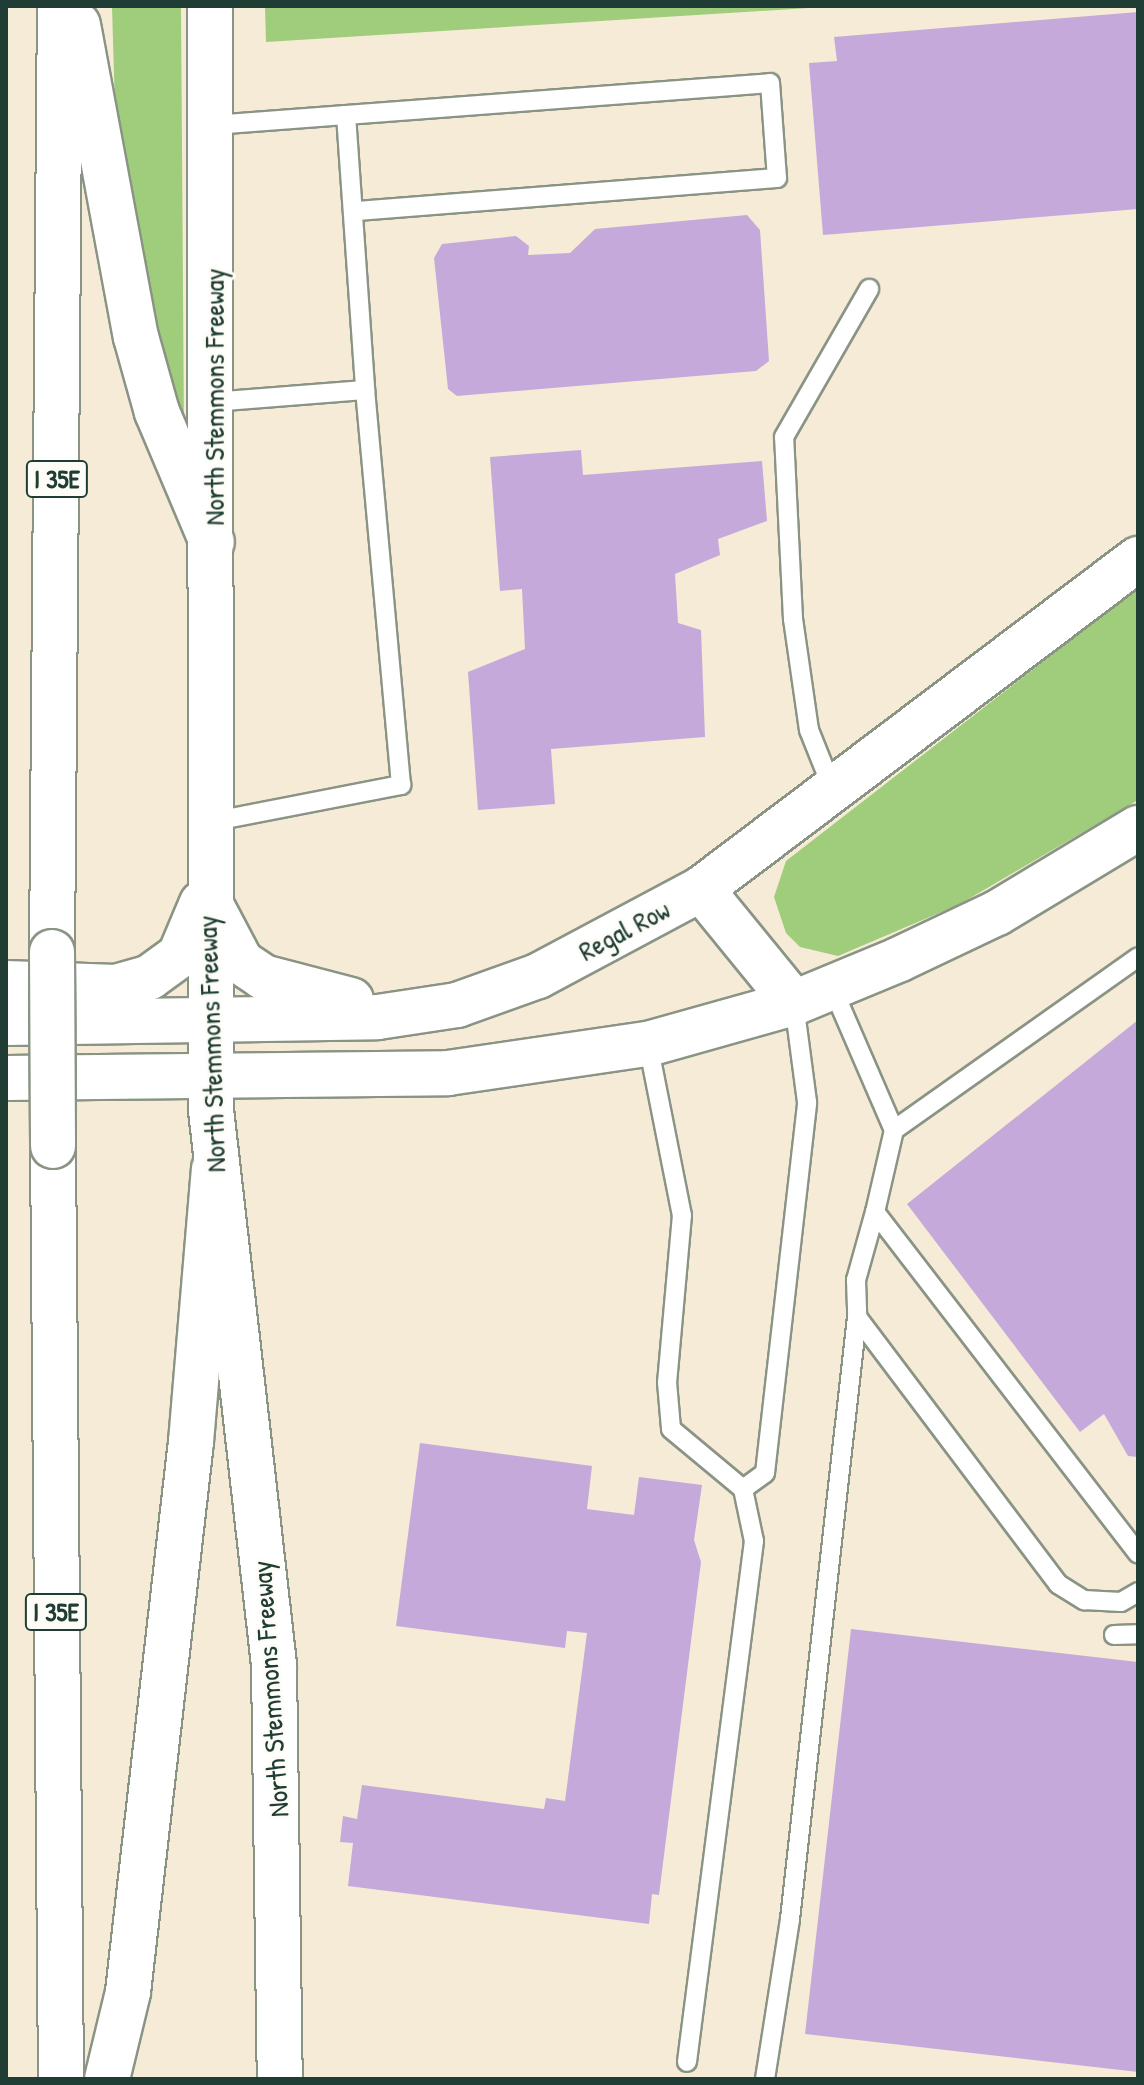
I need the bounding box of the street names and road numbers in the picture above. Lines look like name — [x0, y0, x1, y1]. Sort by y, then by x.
street label: North Stemmons Freeway — [197, 268, 231, 526]
road number: I 35E — [25, 457, 89, 501]
street label: Regal Row — [573, 892, 675, 968]
street label: North Stemmons Freeway — [190, 915, 232, 1173]
street label: North Stemmons Freeway — [244, 1560, 296, 1818]
road number: I 35E — [24, 1590, 88, 1634]

